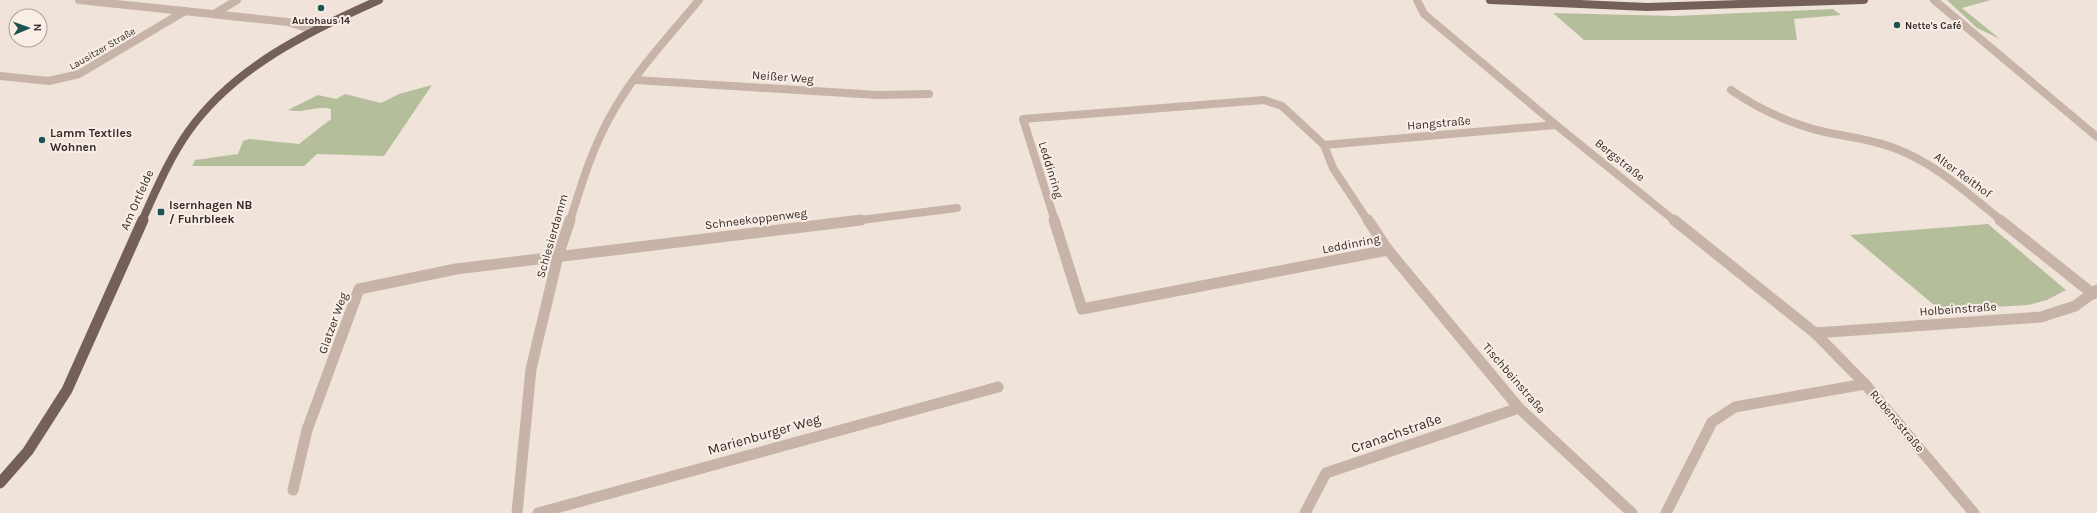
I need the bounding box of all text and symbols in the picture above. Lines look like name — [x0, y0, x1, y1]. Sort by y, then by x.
marker: Autohaus 14 — [316, 3, 326, 13]
north arrow — [8, 8, 48, 48]
place label: Autohaus 14 — [292, 15, 350, 27]
marker: Nette's Café — [1892, 20, 1902, 30]
place label: Nette's Café — [1905, 20, 1961, 32]
text: N — [31, 23, 44, 32]
street label: Lausitzer Straße — [67, 25, 138, 73]
street label: Neißer Weg — [752, 68, 815, 86]
street label: Hangstraße — [1407, 113, 1471, 133]
place label: Lamm Textiles Wohnen — [50, 126, 132, 154]
marker: Lamm Textiles Wohnen — [37, 135, 47, 145]
street label: Bergstraße — [1592, 136, 1648, 184]
street label: Leddinring — [1036, 140, 1066, 200]
street label: Alter Reithof — [1932, 149, 1995, 201]
street label: Am Ortfelde — [117, 168, 157, 232]
street label: Schlesierdamm — [533, 192, 571, 280]
place label: Isernhagen NB / Fuhrbleek — [169, 198, 252, 226]
street label: Schneekoppenweg — [704, 206, 808, 232]
marker: Isernhagen NB / Fuhrbleek — [156, 207, 166, 217]
street label: Leddinring — [1321, 231, 1381, 256]
street label: Glatzer Weg — [315, 290, 351, 356]
street label: Holbeinstraße — [1919, 299, 1997, 319]
street label: Tischbeinstraße — [1480, 340, 1548, 416]
street label: Rubensstraße — [1867, 387, 1927, 455]
street label: Marienburger Weg — [706, 410, 823, 459]
street label: Cranachstraße — [1349, 410, 1444, 457]

